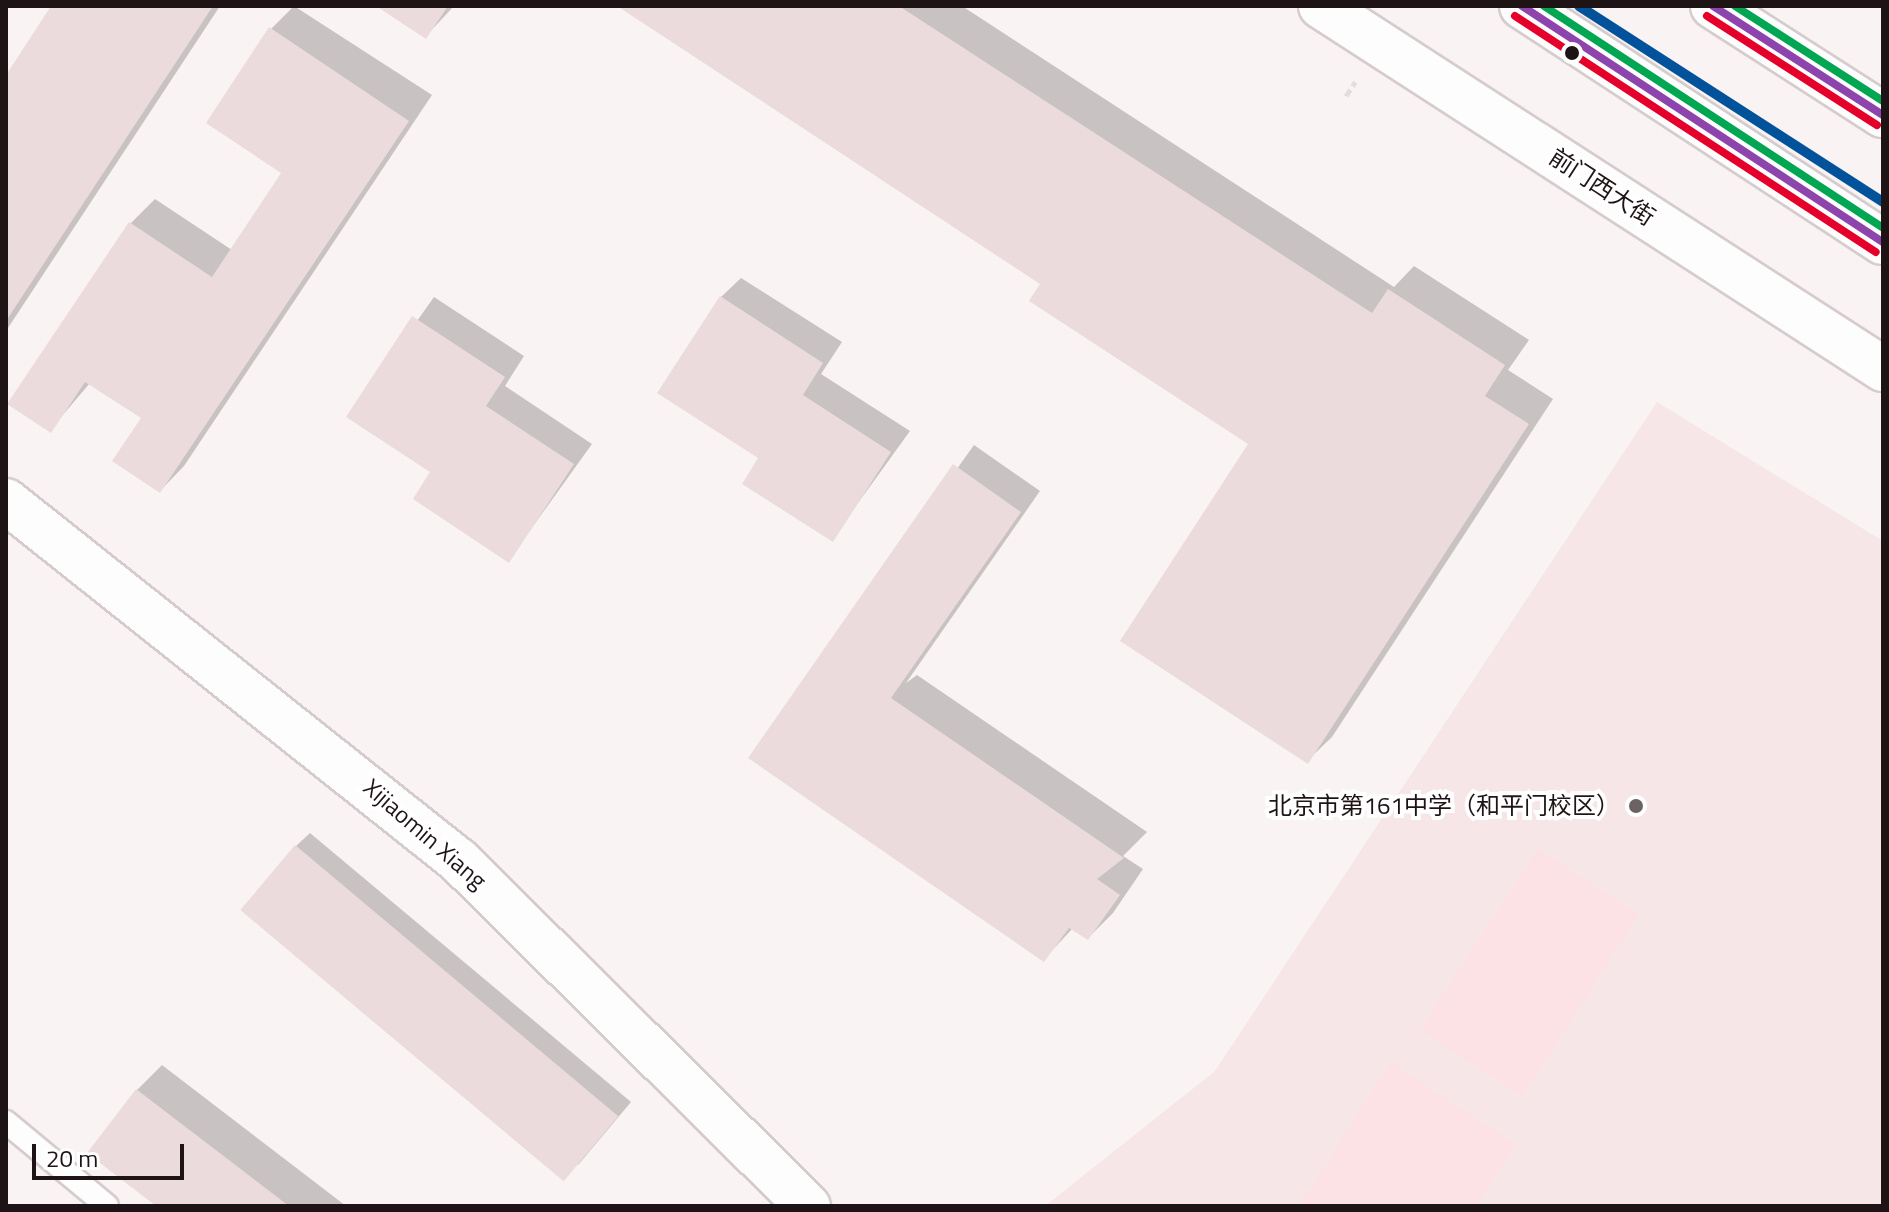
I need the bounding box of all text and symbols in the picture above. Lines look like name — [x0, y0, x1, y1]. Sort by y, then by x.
unlabelled marker — [1564, 45, 1580, 61]
street label: 前门西大街 — [1544, 142, 1660, 232]
street label: Xijiaomin Xiang — [358, 773, 492, 895]
place label: 北京市第161中学（和平门校区） — [1268, 792, 1620, 820]
marker: 北京市第161中学（和平门校区） — [1627, 797, 1645, 815]
scale bar — [36, 1128, 188, 1178]
text: 20 m — [46, 1140, 98, 1176]

